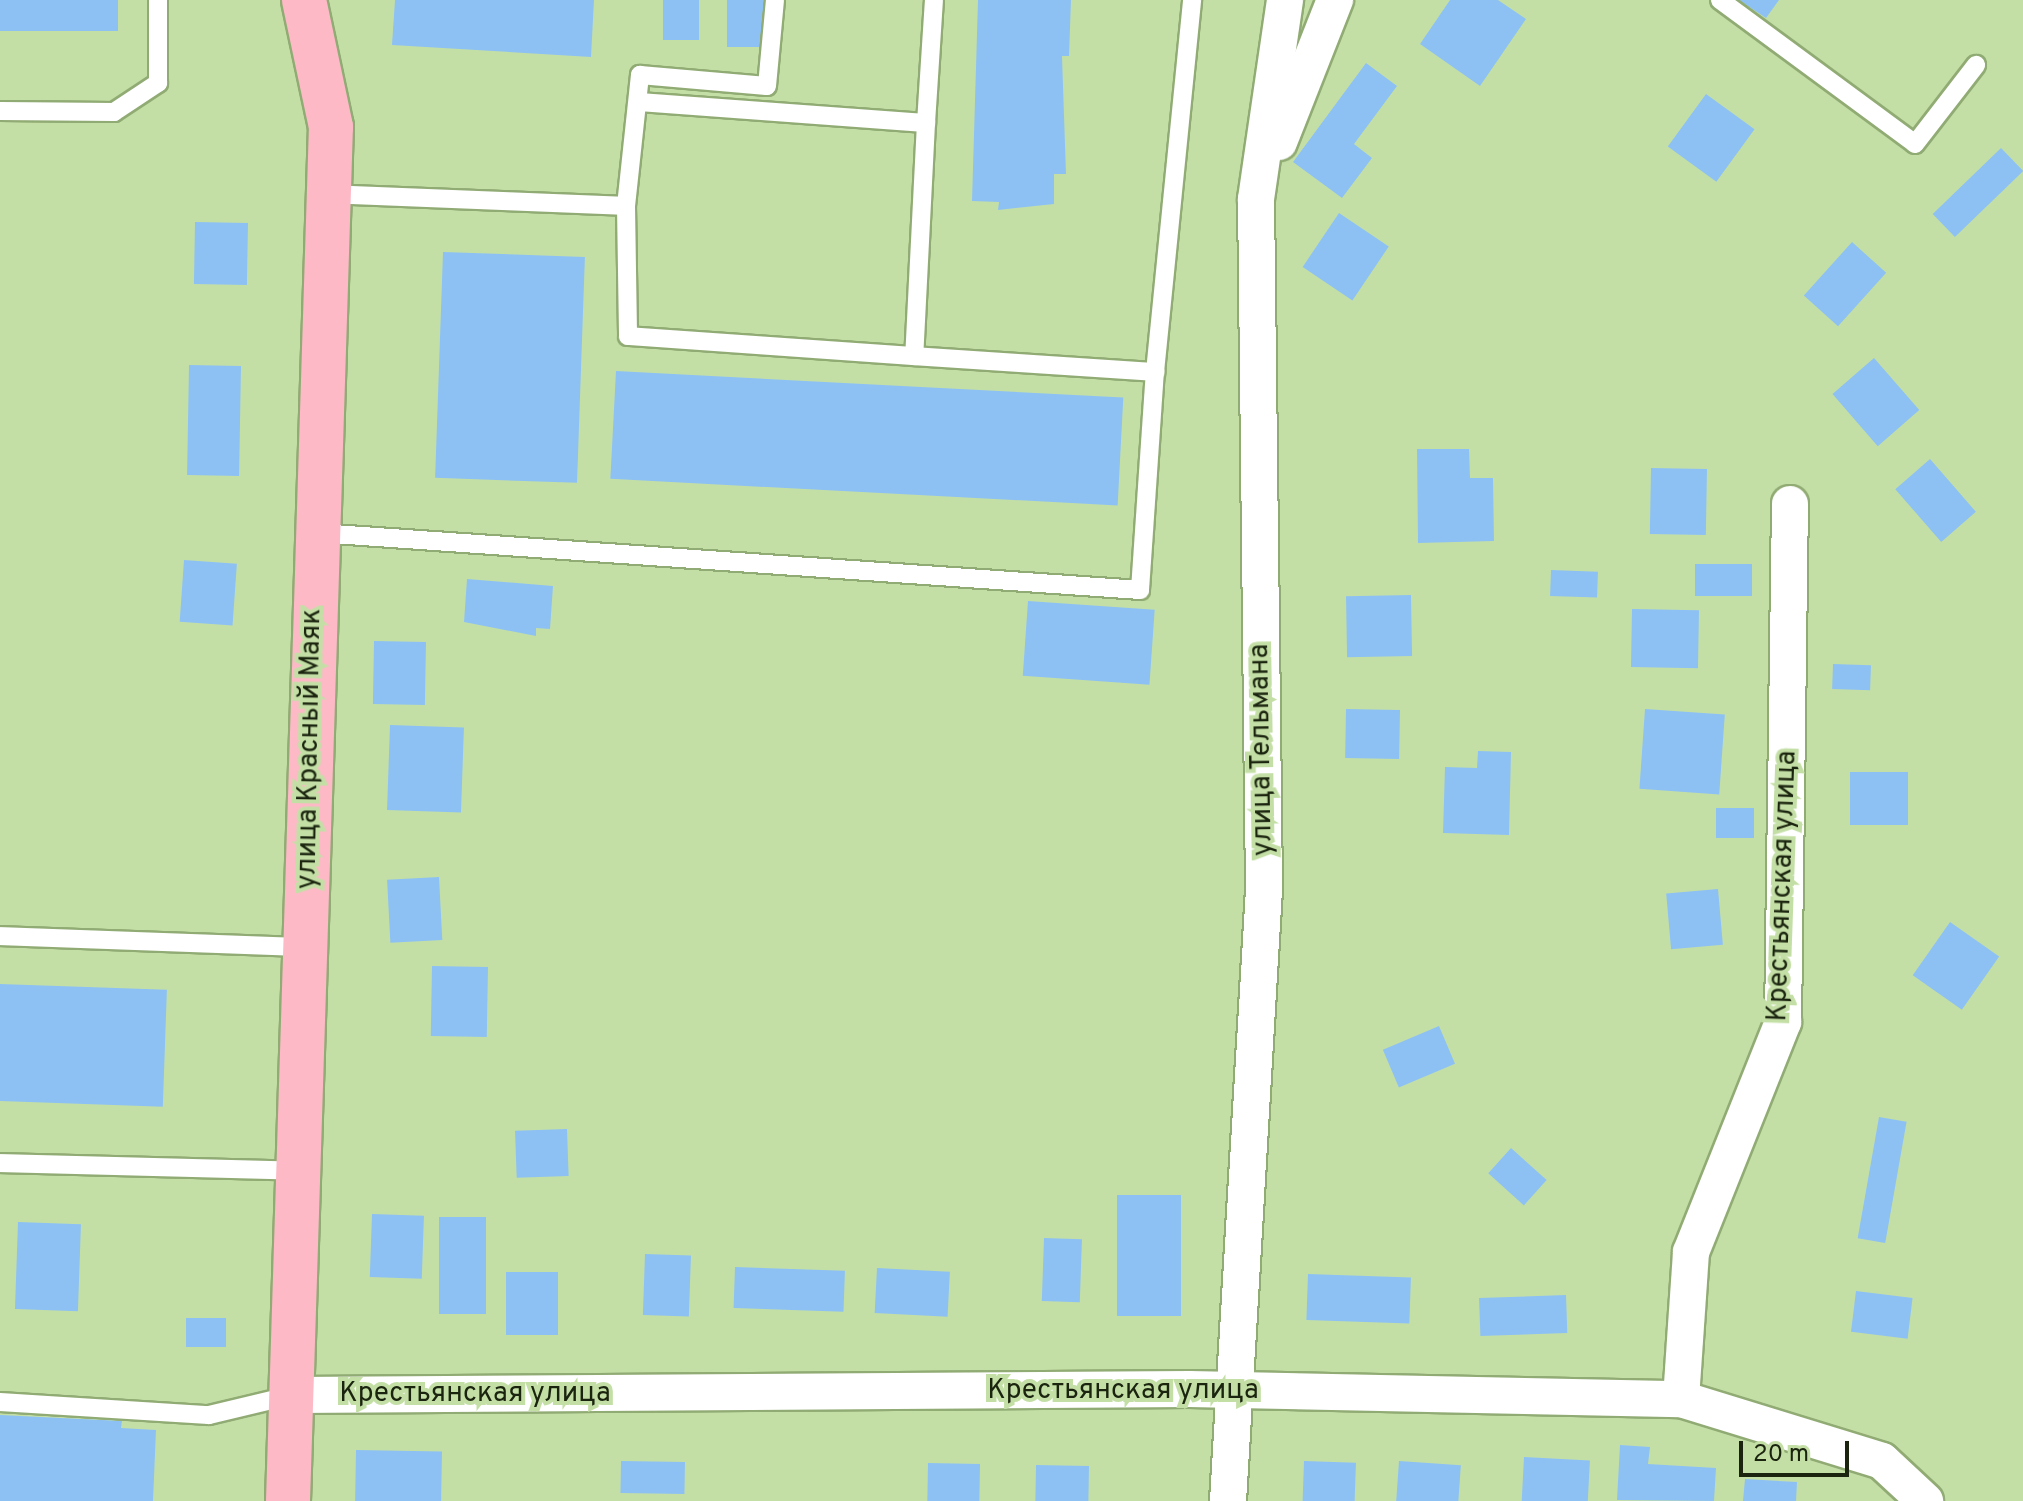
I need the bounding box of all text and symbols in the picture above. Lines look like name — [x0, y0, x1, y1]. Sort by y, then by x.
street label: улица Красный Маяк — [291, 608, 329, 890]
street label: улица Тельмана — [1243, 643, 1281, 857]
street label: Крестьянская улица — [1761, 750, 1805, 1022]
street label: Крестьянская улица — [987, 1374, 1259, 1408]
street label: Крестьянская улица — [339, 1377, 611, 1411]
scale bar — [1743, 1425, 1853, 1475]
text: 20 m — [1753, 1440, 1809, 1470]

